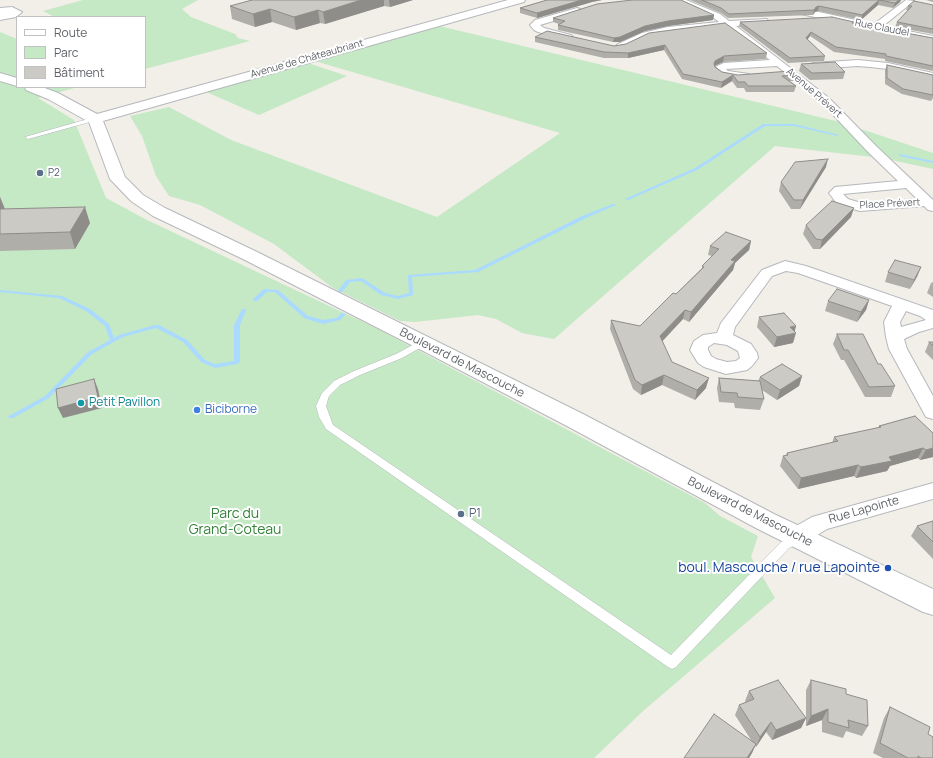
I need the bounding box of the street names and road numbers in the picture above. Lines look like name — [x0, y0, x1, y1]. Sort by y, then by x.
street label: Rue Claudel — [854, 17, 910, 39]
street label: Avenue de Châteaubriant — [249, 37, 365, 81]
street label: Avenue Prévert — [784, 66, 844, 120]
street label: Place Prévert — [859, 196, 921, 212]
street label: Boulevard de Mascouche — [397, 325, 527, 401]
street label: Boulevard de Mascouche — [685, 474, 815, 550]
street label: Rue Lapointe — [827, 493, 901, 527]

